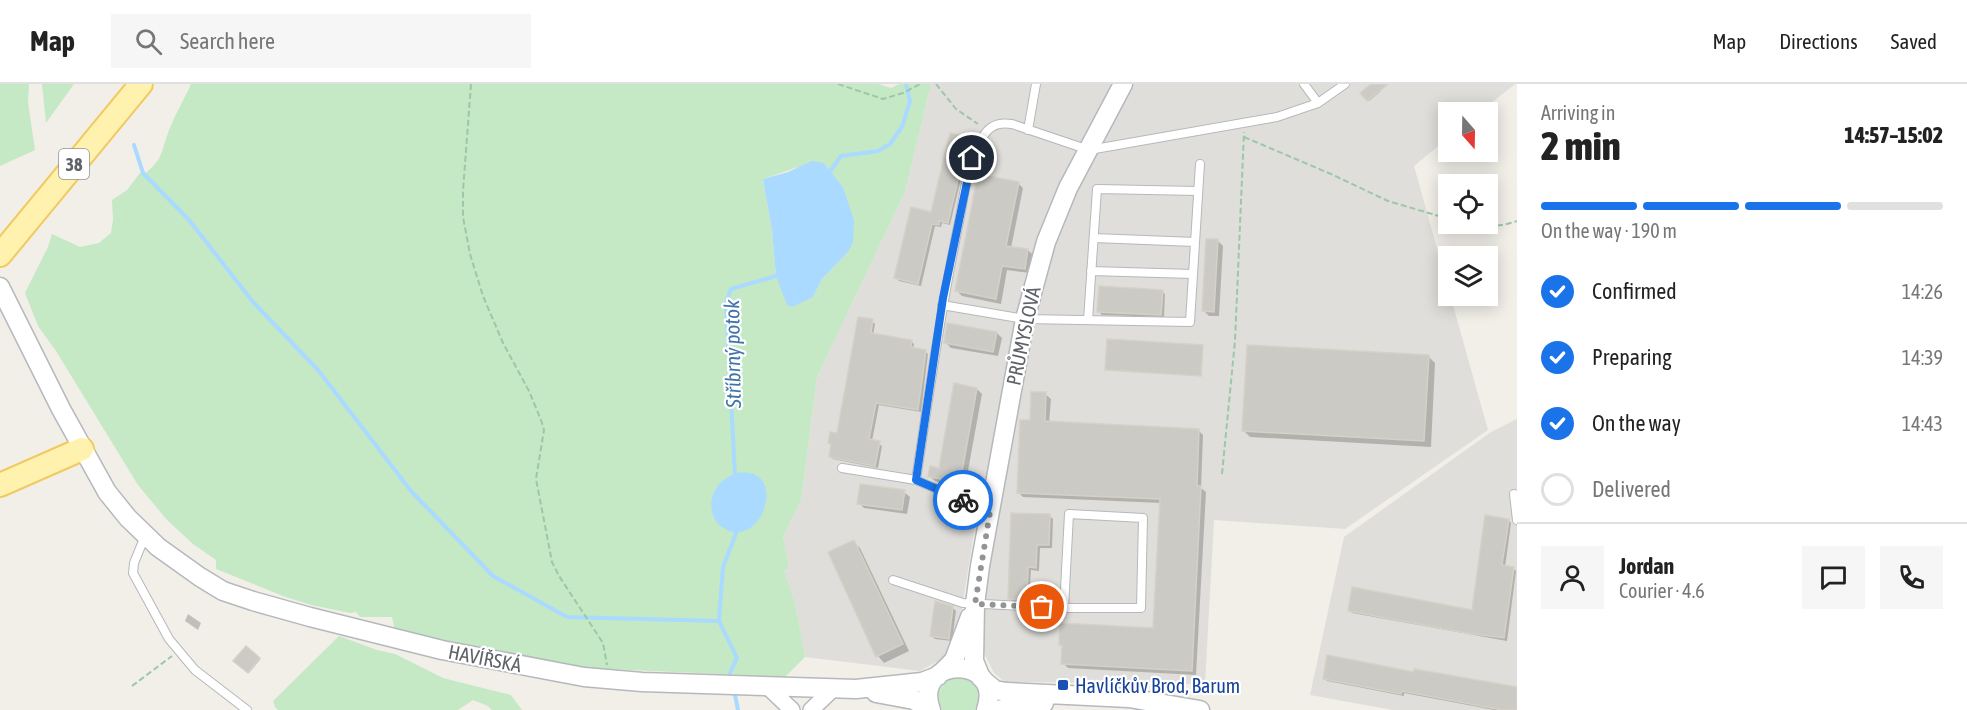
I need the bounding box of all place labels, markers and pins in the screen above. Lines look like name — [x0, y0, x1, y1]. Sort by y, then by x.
pin — [946, 132, 997, 183]
pin — [1016, 581, 1067, 632]
place label: Havlíčkův Brod, Barum — [1075, 674, 1240, 697]
marker: Havlíčkův Brod, Barum — [1056, 678, 1070, 692]

